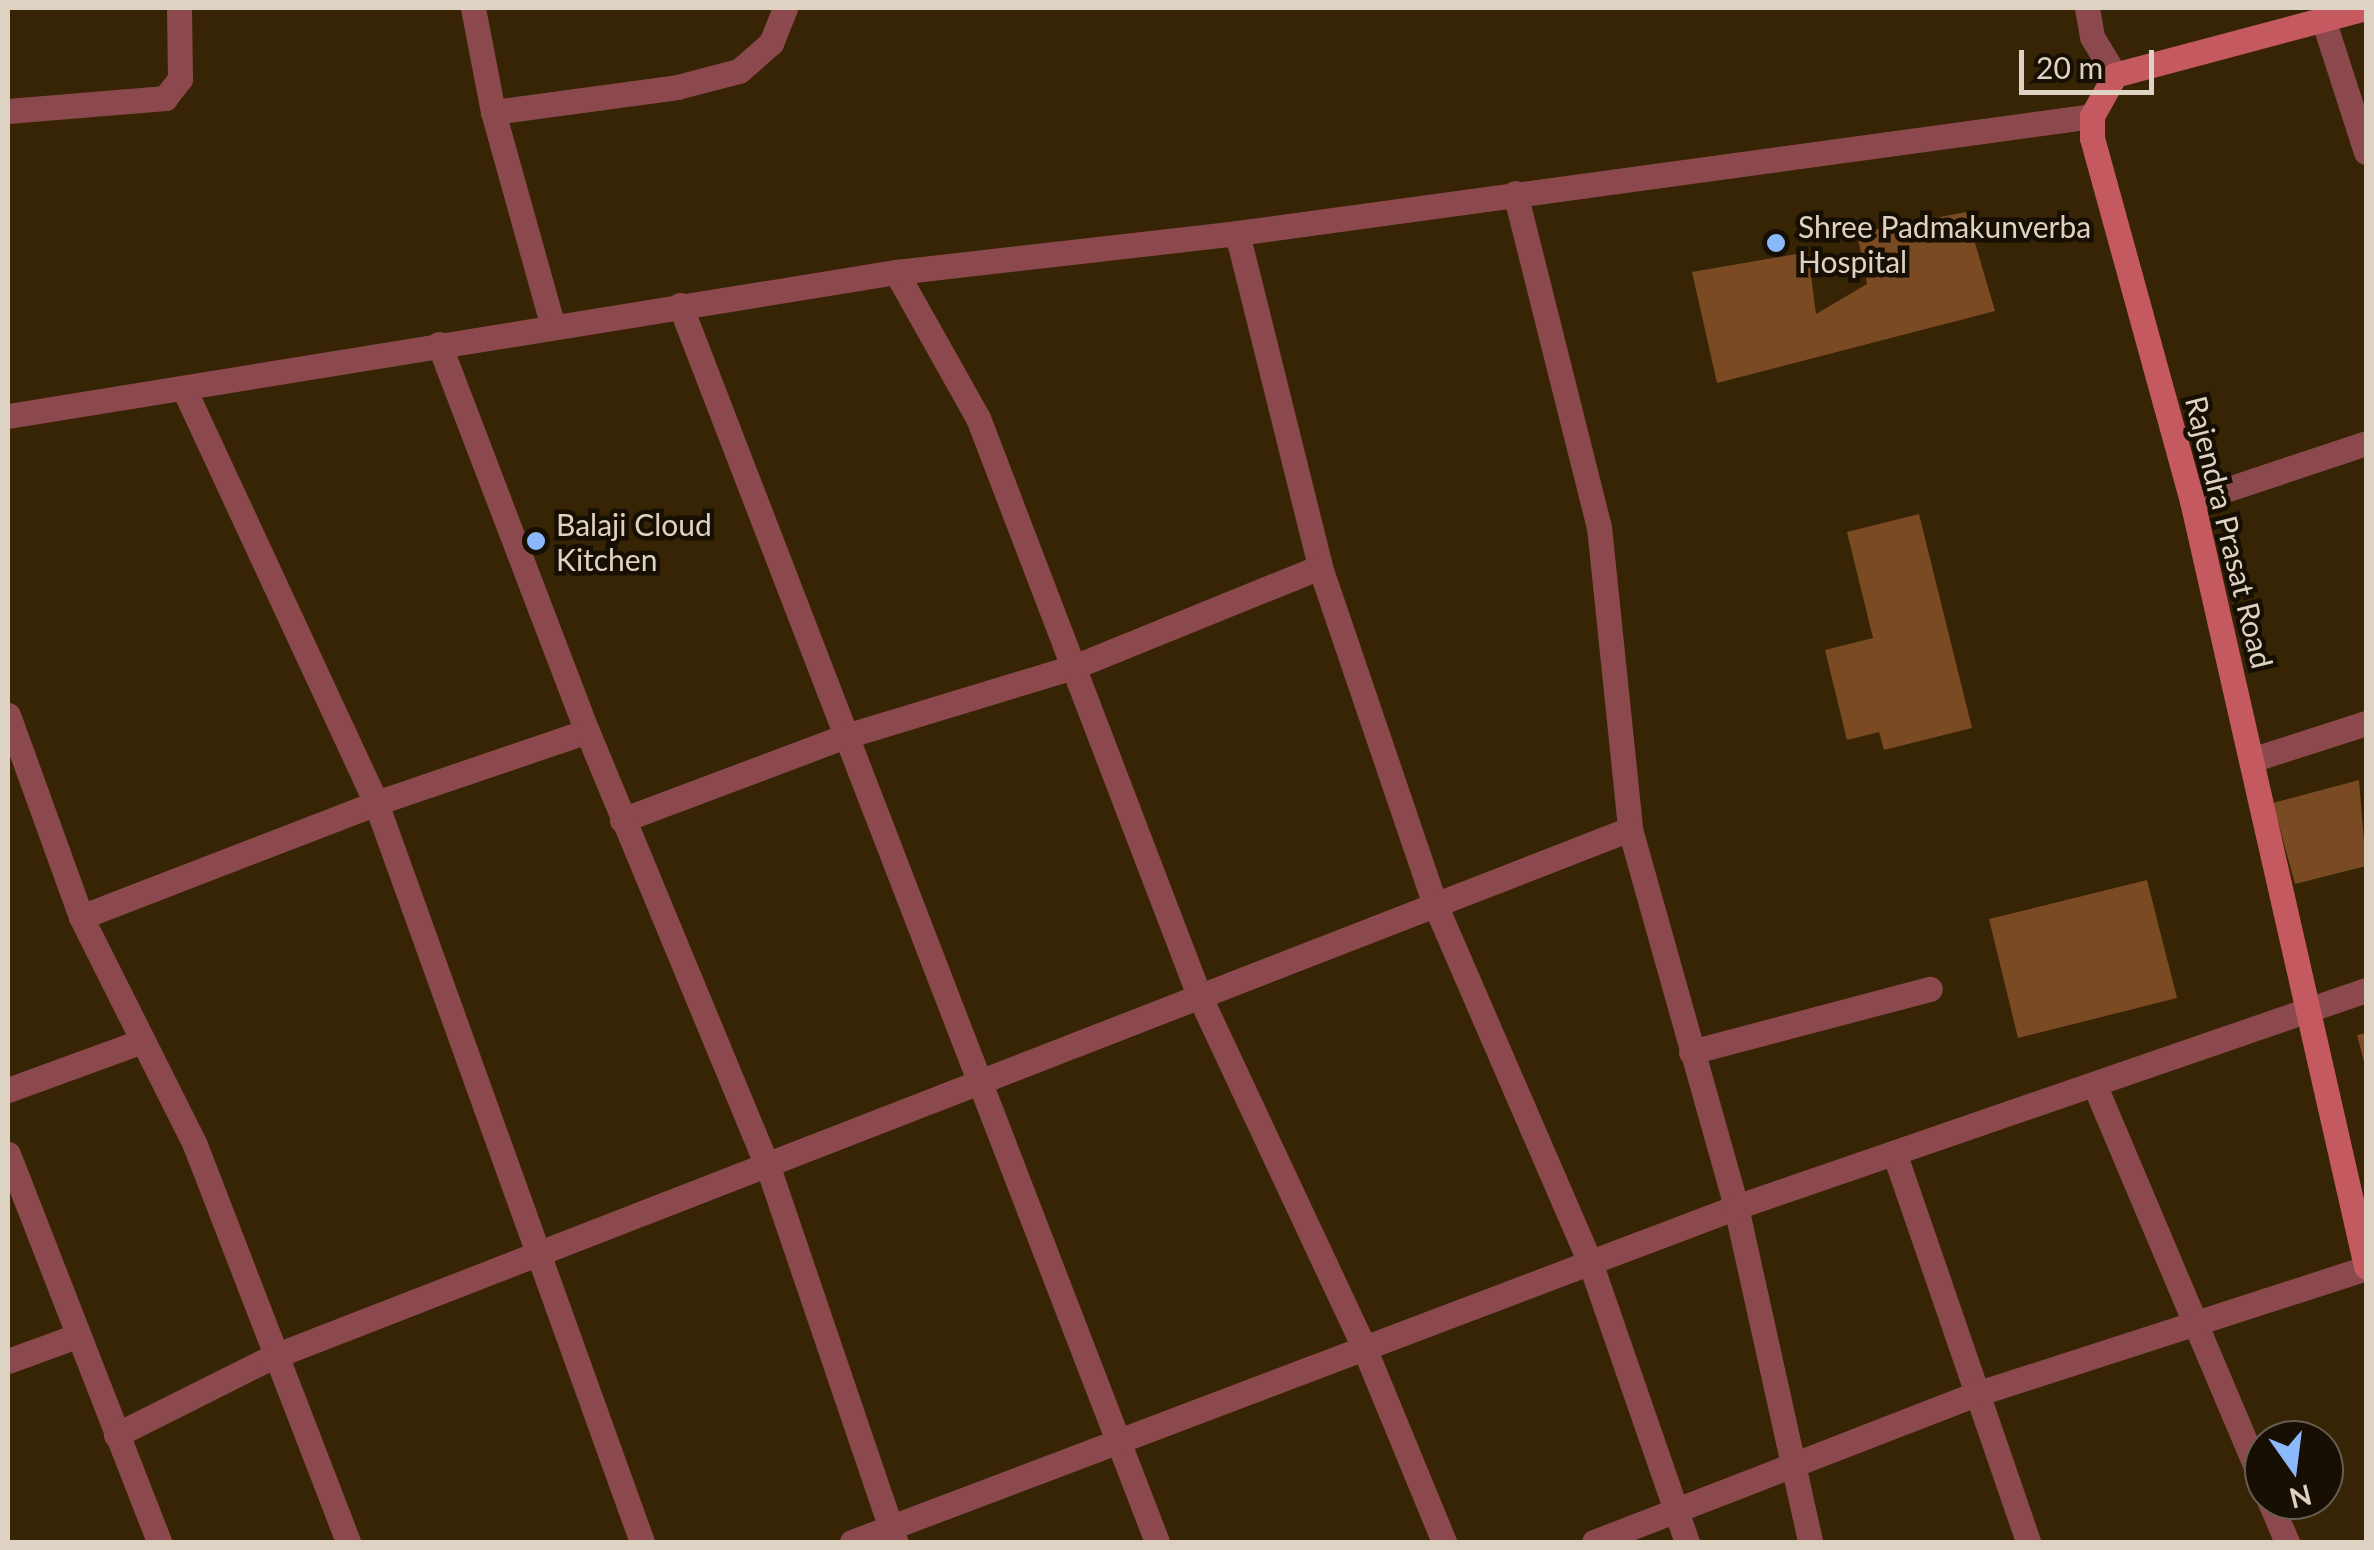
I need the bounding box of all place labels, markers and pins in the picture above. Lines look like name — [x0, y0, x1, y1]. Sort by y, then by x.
place label: Shree Padmakunverba Hospital — [1798, 208, 2091, 278]
marker: Shree Padmakunverba Hospital — [1763, 230, 1789, 256]
place label: Balaji Cloud Kitchen — [556, 506, 712, 576]
marker: Balaji Cloud Kitchen — [525, 530, 547, 552]

